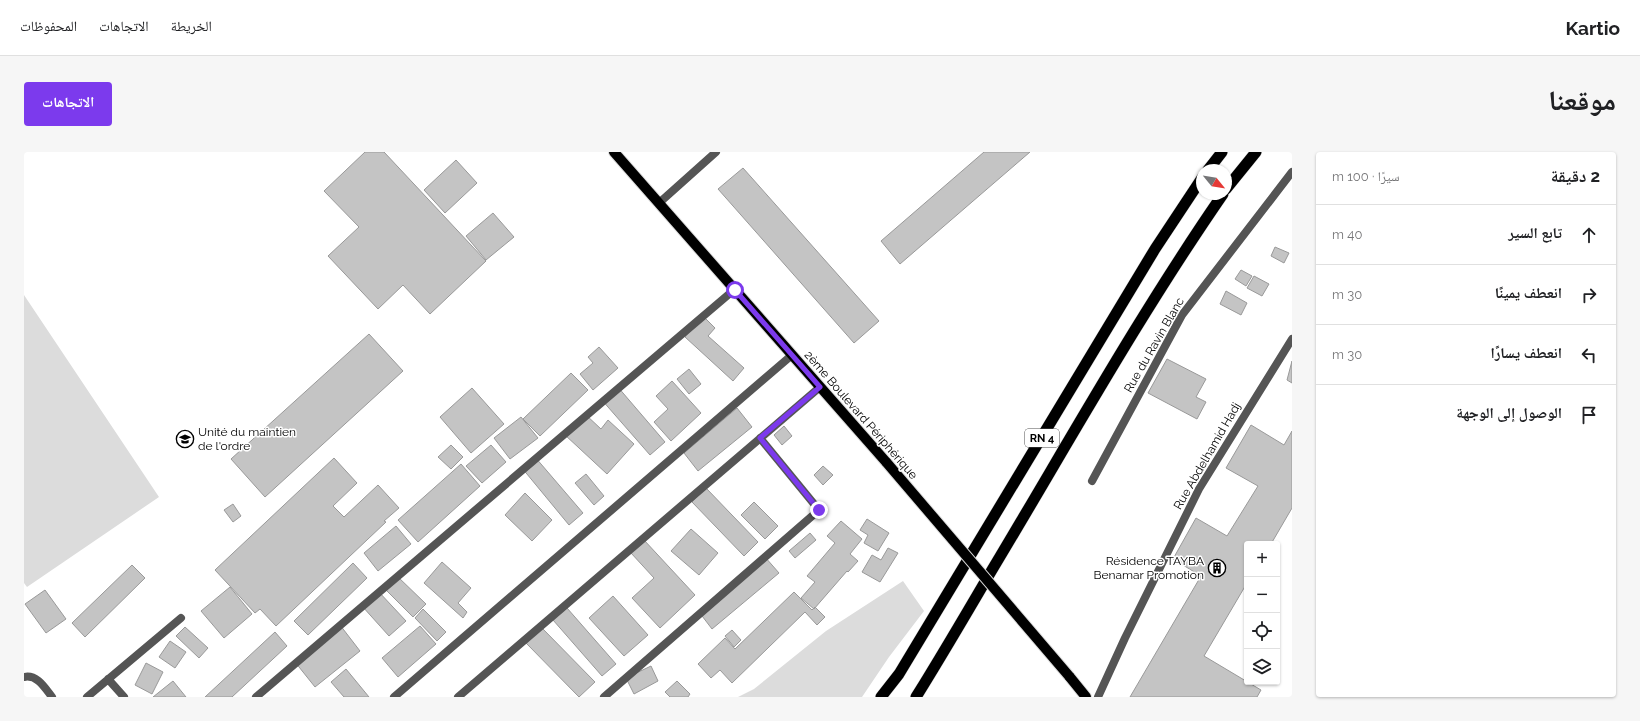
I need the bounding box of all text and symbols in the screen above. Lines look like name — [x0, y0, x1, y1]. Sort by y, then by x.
text: Kartio — [1565, 17, 1620, 39]
text: المحفوظات — [20, 18, 77, 34]
text: الاتجاهات — [99, 18, 149, 34]
text: الخريطة — [171, 18, 212, 34]
button: الاتجاهات — [24, 82, 112, 126]
text: موقعنا — [1548, 84, 1616, 117]
north arrow — [1196, 164, 1232, 200]
text: 2 دقيقة — [1551, 166, 1600, 186]
text: سيرًا · 100 m — [1332, 169, 1399, 184]
text: تابع السير — [1508, 224, 1562, 242]
icon: ahead — [1578, 224, 1600, 246]
text: 40 m — [1332, 227, 1362, 242]
route start — [726, 281, 744, 299]
text: انعطف يمينًا — [1495, 284, 1562, 302]
icon: right — [1578, 284, 1600, 306]
text: 30 m — [1332, 287, 1362, 302]
street label: Rue du Ravin Blanc — [1121, 295, 1187, 395]
text: انعطف يسارًا — [1490, 344, 1562, 362]
icon: left — [1578, 344, 1600, 366]
text: 30 m — [1332, 347, 1362, 362]
street label: 2ème Boulevard Périphérique — [802, 348, 920, 482]
street label: Rue Abdelhamid Hadj — [1171, 400, 1243, 512]
text: الوصول إلى الوجهة — [1456, 404, 1562, 422]
icon: arrive — [1578, 404, 1600, 426]
place label: Unité du maintien de l'ordre — [198, 425, 296, 453]
school or university icon: Unité du maintien de l'ordre — [175, 429, 195, 449]
road number: RN 4 — [1025, 429, 1059, 447]
route end — [810, 501, 828, 519]
map controls — [1244, 541, 1280, 685]
button: + — [1244, 541, 1280, 577]
place label: Résidence TAYBA Benamar Promotion — [1093, 554, 1204, 582]
building icon: Résidence TAYBA Benamar Promotion — [1207, 558, 1227, 578]
button: − — [1244, 577, 1280, 613]
button: locate — [1244, 613, 1280, 649]
button: layers — [1244, 649, 1280, 685]

